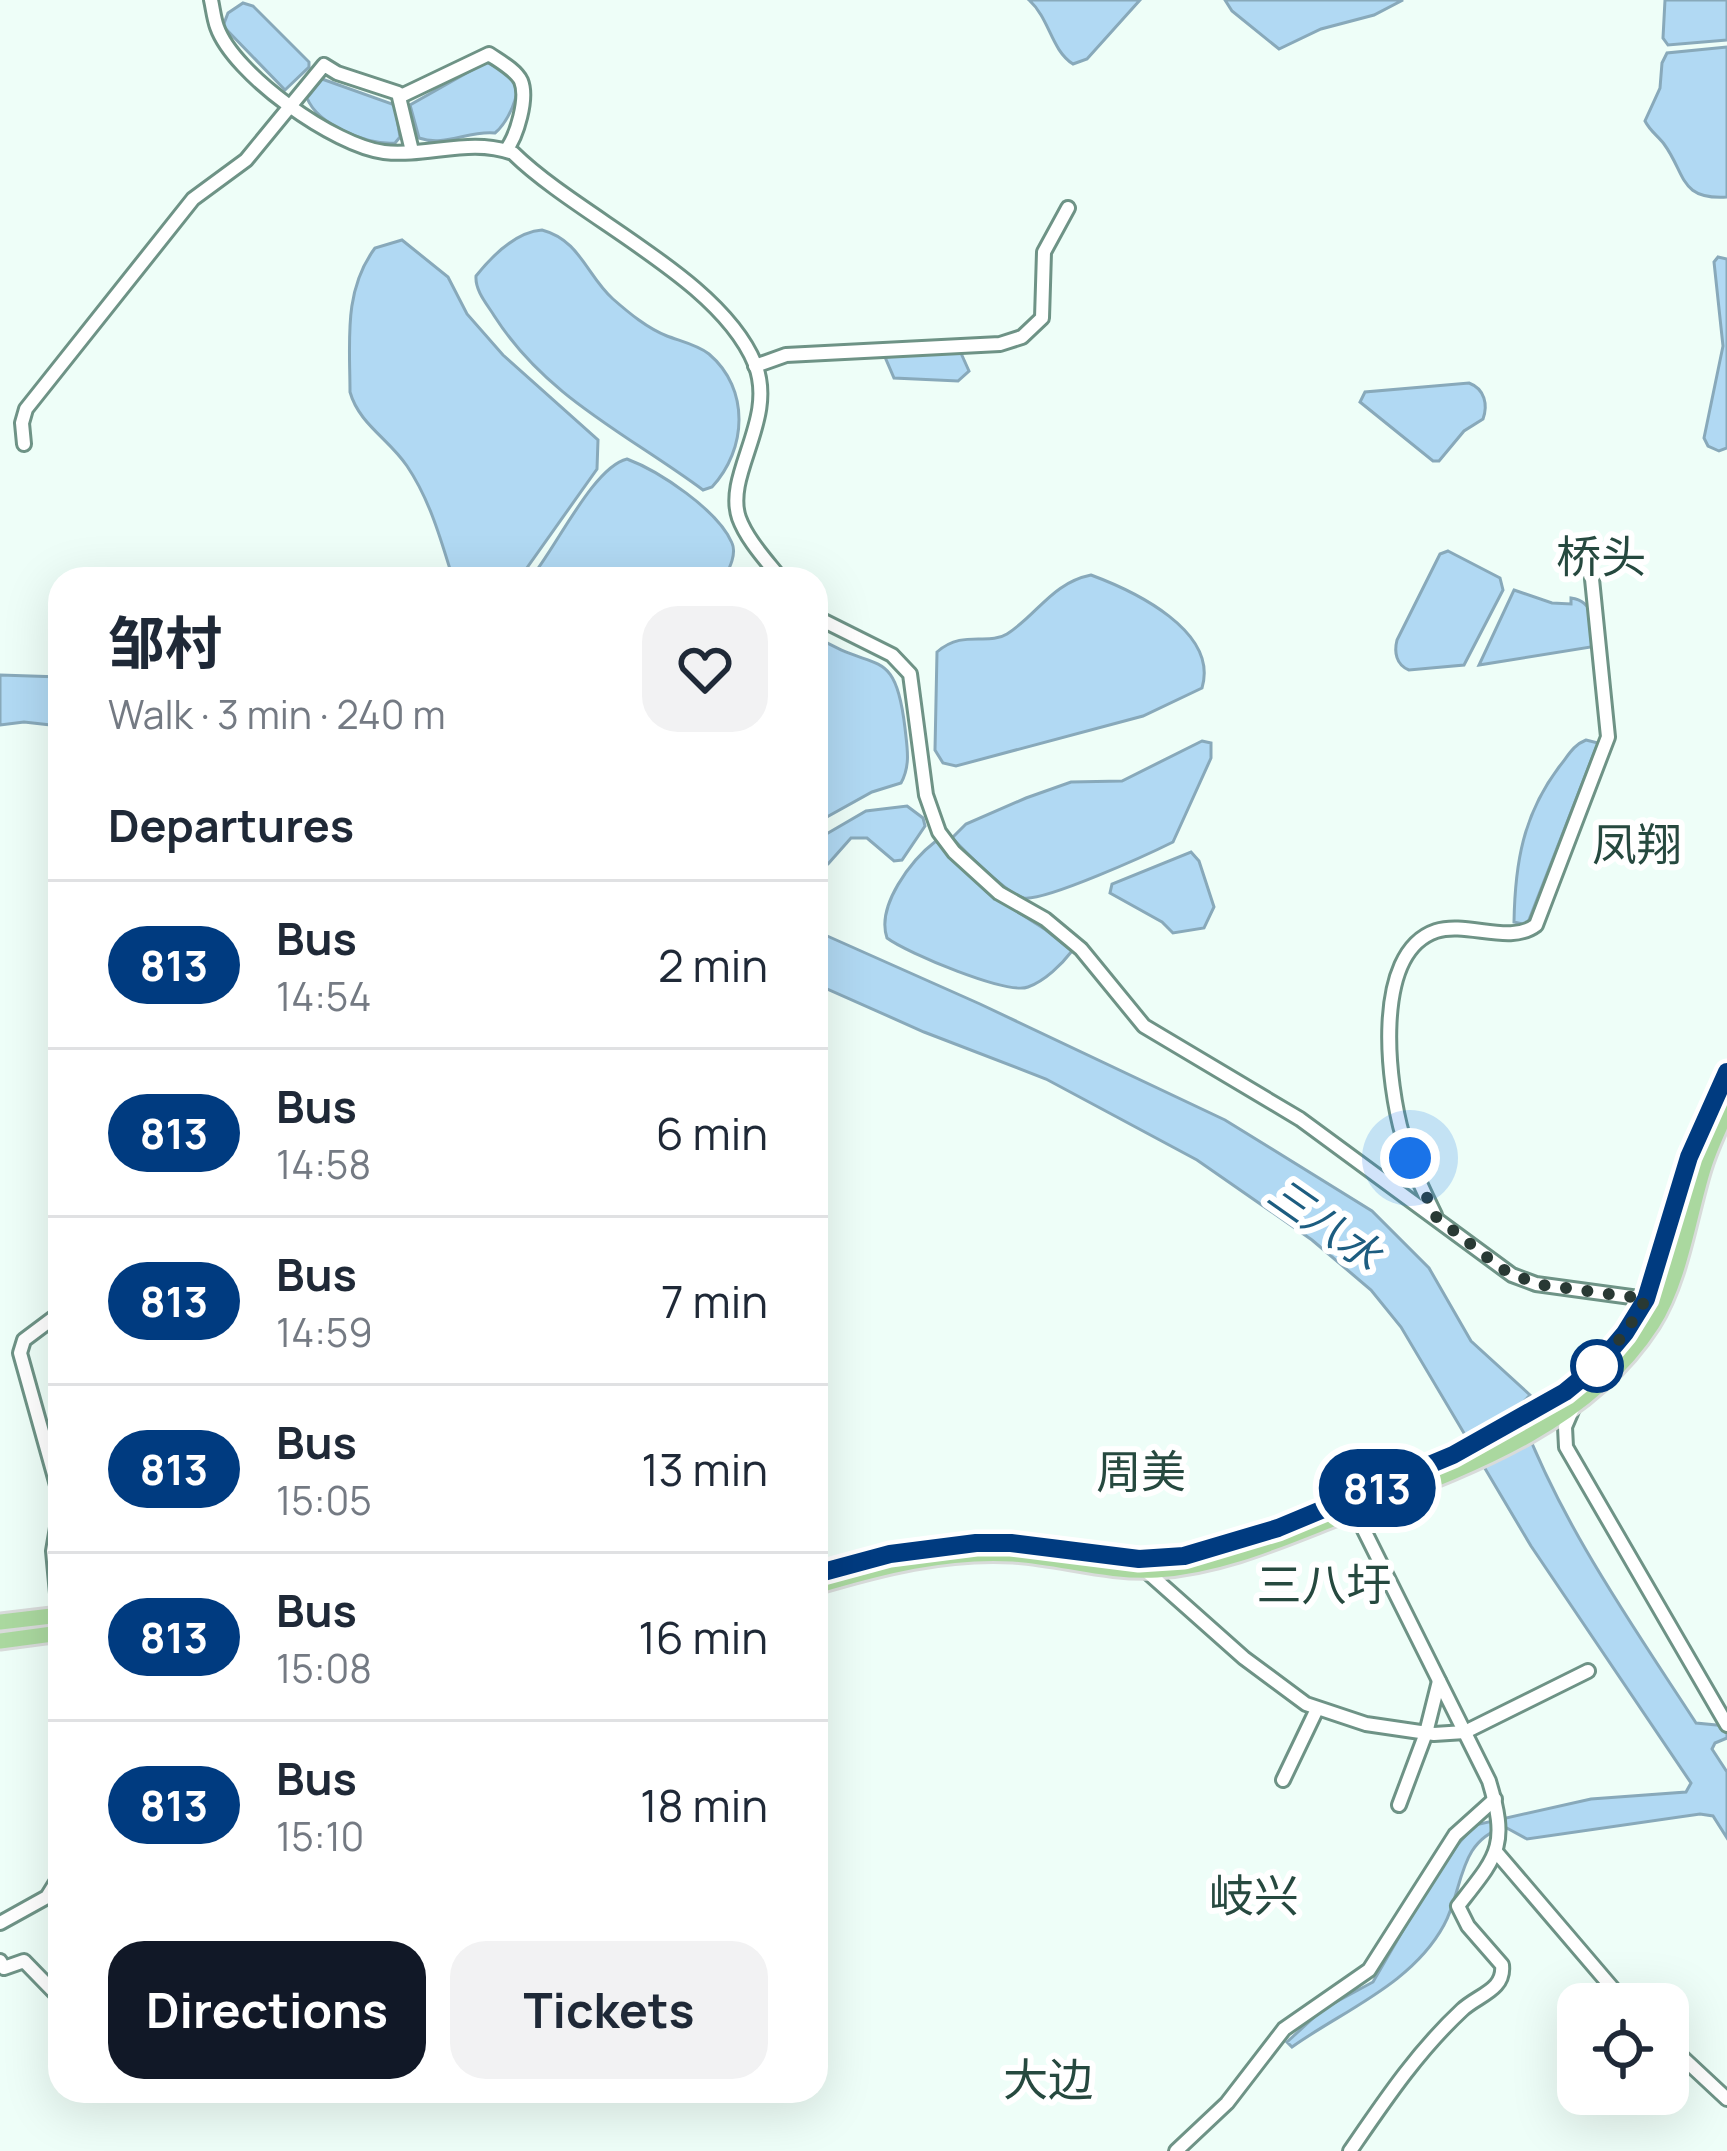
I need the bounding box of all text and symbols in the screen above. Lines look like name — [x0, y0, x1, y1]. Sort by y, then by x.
district label: 桥头 — [1556, 525, 1646, 587]
text: 邹村 — [108, 603, 222, 681]
button: heart — [642, 606, 768, 732]
text: Walk · 3 min · 240 m — [108, 687, 446, 741]
text: Departures — [108, 794, 354, 856]
district label: 凤翔 — [1592, 813, 1682, 875]
text: Bus — [276, 907, 357, 969]
text: 2 min — [658, 934, 768, 996]
text: 813 — [140, 936, 208, 994]
text: 14:54 — [276, 969, 371, 1023]
text: Bus — [276, 1075, 357, 1137]
text: 6 min — [656, 1102, 768, 1164]
text: 813 — [140, 1104, 208, 1162]
your location — [1380, 1128, 1440, 1188]
text: 14:58 — [276, 1137, 371, 1191]
water label: 三八水 — [1257, 1163, 1395, 1284]
text: Bus — [276, 1243, 357, 1305]
text: 7 min — [661, 1270, 768, 1332]
text: 813 — [140, 1272, 208, 1330]
text: 14:59 — [276, 1305, 373, 1359]
unlabelled marker — [1572, 1341, 1622, 1391]
text: Bus — [276, 1411, 357, 1473]
text: 13 min — [641, 1438, 768, 1500]
text: 813 — [140, 1440, 208, 1498]
district label: 周美 — [1096, 1440, 1186, 1502]
line badge: 813 — [1308, 1449, 1446, 1527]
text: 813 — [1343, 1459, 1411, 1517]
text: 15:05 — [276, 1473, 372, 1527]
district label: 三八圩 — [1256, 1553, 1392, 1615]
text: Bus — [276, 1579, 357, 1641]
text: 16 min — [638, 1606, 768, 1668]
text: 813 — [140, 1608, 208, 1666]
text: 15:08 — [276, 1641, 372, 1695]
text: Bus — [276, 1747, 357, 1809]
text: 18 min — [640, 1774, 768, 1836]
text: 813 — [140, 1776, 208, 1834]
text: 15:10 — [276, 1809, 364, 1863]
district label: 岐兴 — [1209, 1864, 1299, 1926]
button: Directions — [108, 1941, 426, 2079]
button: Tickets — [450, 1941, 768, 2079]
map controls — [1557, 1983, 1689, 2115]
button: locate — [1557, 1983, 1689, 2115]
district label: 大边 — [1003, 2048, 1093, 2110]

